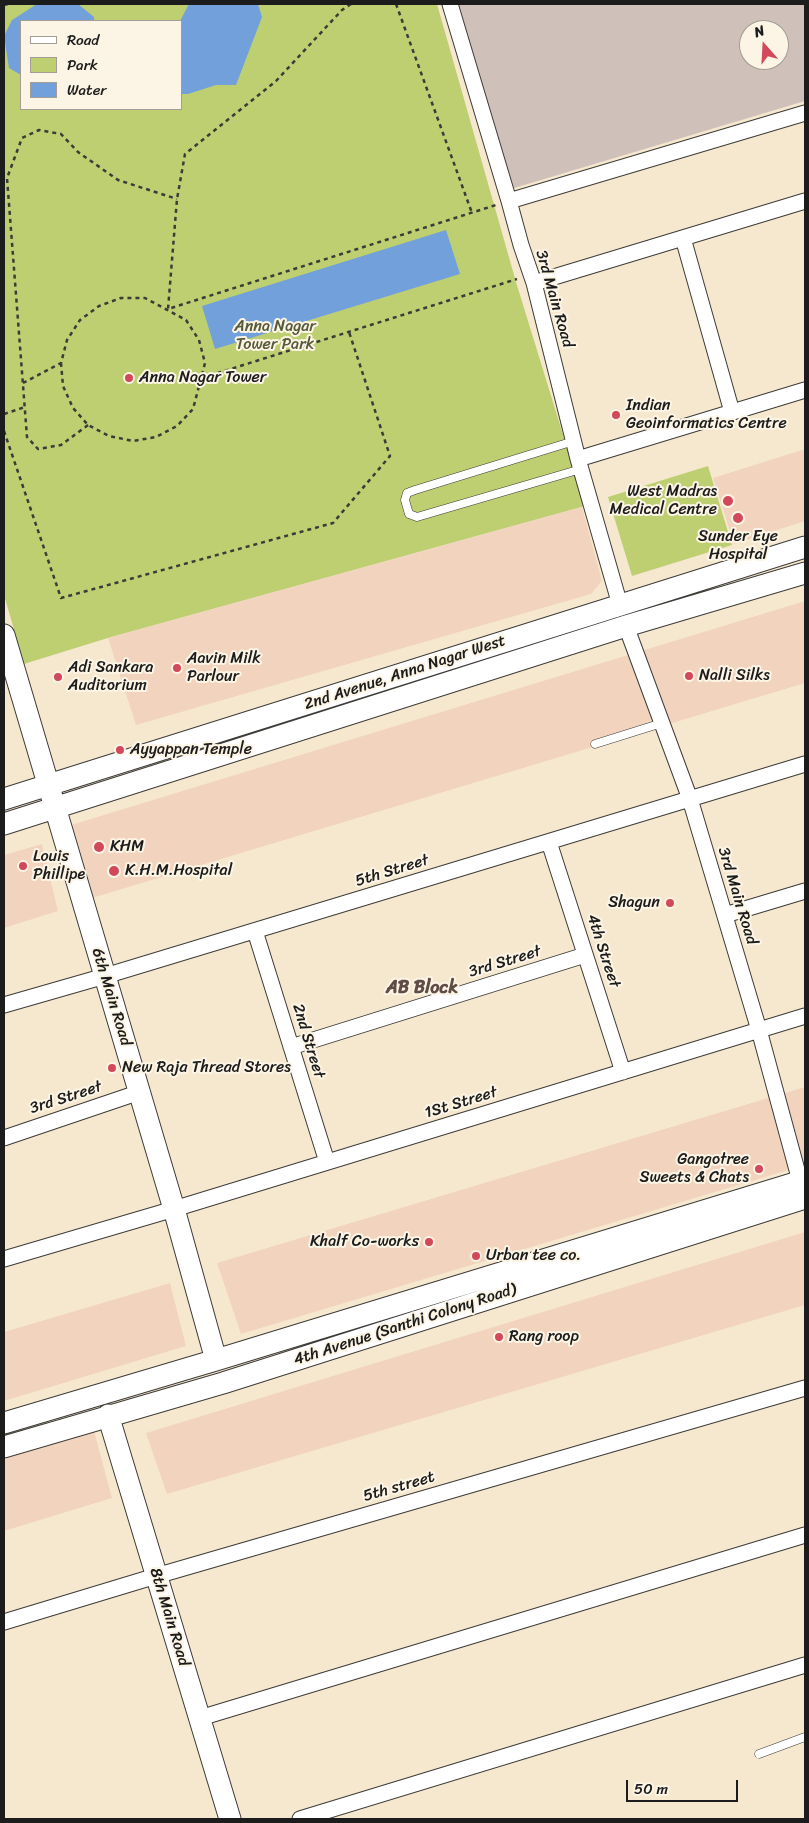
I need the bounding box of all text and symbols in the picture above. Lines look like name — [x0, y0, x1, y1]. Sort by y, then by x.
text: N — [751, 18, 768, 45]
legend — [20, 20, 182, 110]
north arrow — [739, 20, 789, 70]
text: Road — [67, 27, 99, 53]
text: Park — [67, 52, 98, 78]
text: Water — [67, 77, 107, 103]
street label: 3rd Main Road — [531, 248, 577, 350]
park label: Anna Nagar Tower Park — [234, 317, 316, 355]
place label: Anna Nagar Tower — [139, 368, 266, 388]
marker: Anna Nagar Tower — [123, 372, 135, 384]
place label: Indian Geoinformatics Centre — [626, 396, 787, 434]
marker: Indian Geoinformatics Centre — [610, 409, 622, 421]
place label: West Madras Medical Centre — [610, 482, 717, 520]
marker: West Madras Medical Centre — [721, 494, 735, 508]
marker: Sunder Eye Hospital — [731, 511, 745, 525]
place label: Sunder Eye Hospital — [698, 527, 778, 565]
street label: 2nd Avenue, Anna Nagar West — [302, 631, 508, 715]
place label: Aavin Milk Parlour — [187, 649, 261, 687]
place label: Adi Sankara Auditorium — [68, 658, 153, 696]
marker: Aavin Milk Parlour — [171, 662, 183, 674]
place label: Nalli Silks — [699, 666, 770, 686]
marker: Nalli Silks — [683, 670, 695, 682]
marker: Adi Sankara Auditorium — [52, 671, 64, 683]
place label: Ayyappan Temple — [130, 740, 252, 760]
marker: Ayyappan Temple — [114, 744, 126, 756]
place label: KHM — [110, 837, 144, 857]
marker: KHM — [92, 840, 106, 854]
street label: 3rd Main Road — [713, 845, 761, 947]
place label: Louis Phillipe — [33, 847, 85, 885]
street label: 5th Street — [353, 851, 431, 891]
marker: Louis Phillipe — [17, 860, 29, 872]
place label: K.H.M.Hospital — [125, 861, 232, 881]
marker: K.H.M.Hospital — [107, 864, 121, 878]
place label: Shagun — [608, 893, 660, 913]
marker: Shagun — [664, 897, 676, 909]
street label: 4th Street — [582, 912, 624, 990]
street label: 3rd Street — [467, 942, 543, 982]
street label: 6th Main Road — [87, 946, 135, 1048]
district label: AB Block — [386, 977, 458, 999]
street label: 2nd Street — [288, 1001, 328, 1081]
place label: New Raja Thread Stores — [122, 1058, 291, 1078]
marker: New Raja Thread Stores — [106, 1062, 118, 1074]
street label: 3rd Street — [28, 1077, 104, 1119]
street label: 1St Street — [423, 1083, 499, 1123]
place label: Gangotree Sweets & Chats — [639, 1150, 749, 1188]
marker: Gangotree Sweets & Chats — [753, 1163, 765, 1175]
place label: Khalf Co-works — [310, 1232, 419, 1252]
marker: Khalf Co-works — [423, 1236, 435, 1248]
place label: Urban tee co. — [486, 1246, 581, 1266]
marker: Urban tee co. — [470, 1250, 482, 1262]
street label: 4th Avenue (Santhi Colony Road) — [291, 1280, 519, 1370]
place label: Rang roop — [509, 1327, 579, 1347]
marker: Rang roop — [493, 1331, 505, 1343]
street label: 5th street — [361, 1468, 437, 1506]
street label: 8th Main Road — [145, 1566, 193, 1668]
scale bar — [629, 1770, 742, 1802]
text: 50 m — [634, 1776, 668, 1802]

